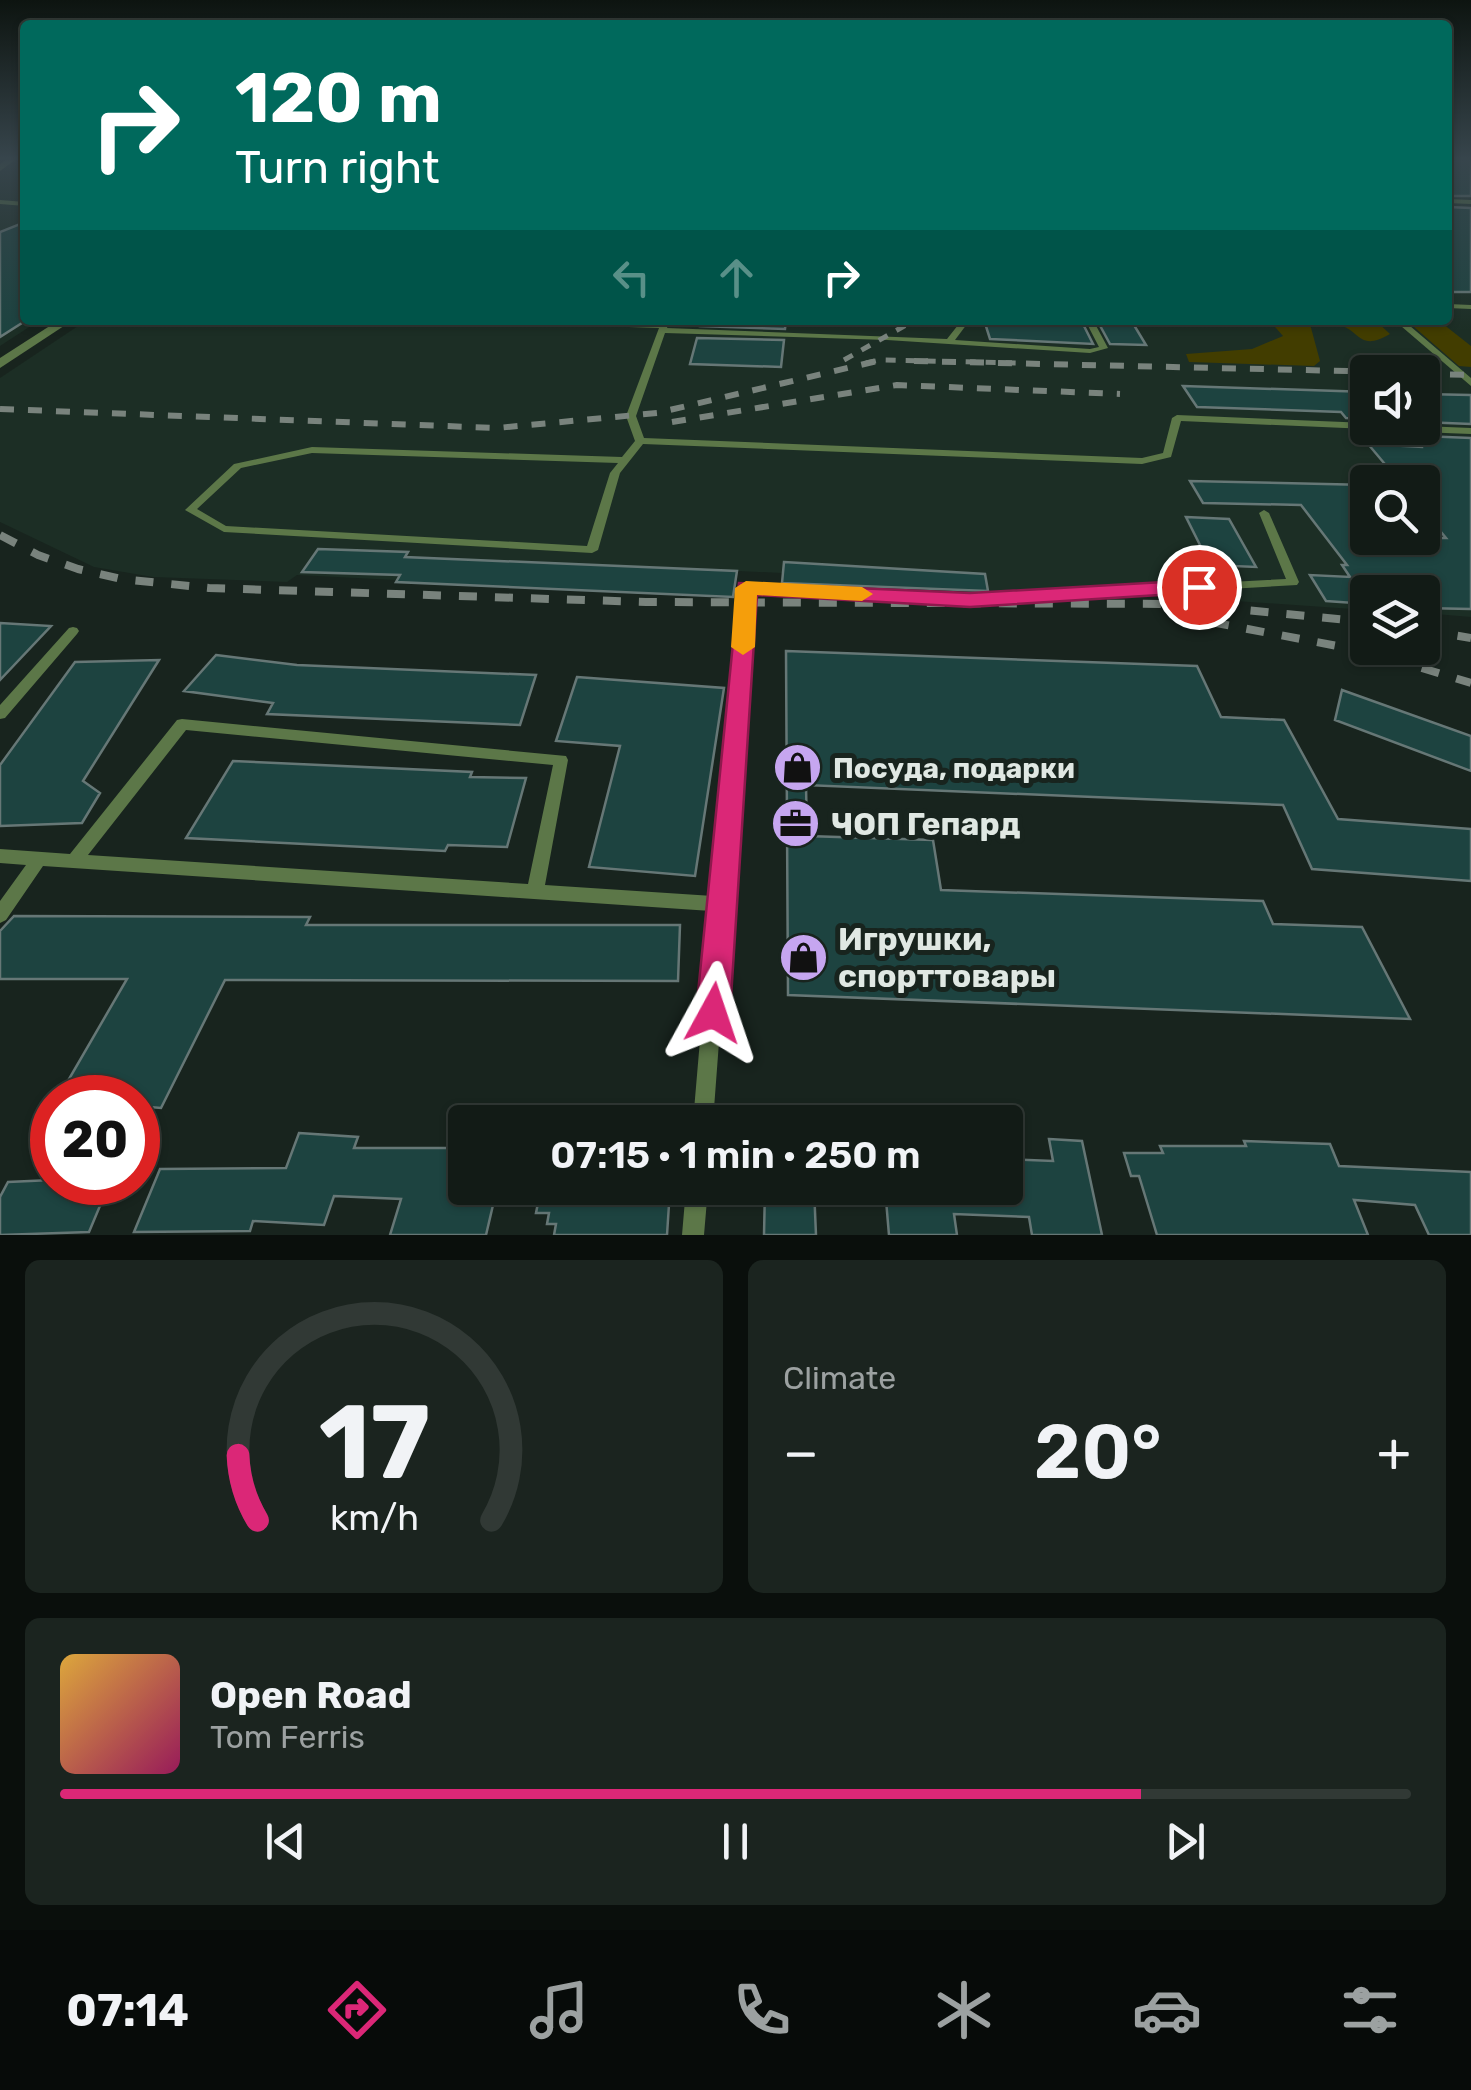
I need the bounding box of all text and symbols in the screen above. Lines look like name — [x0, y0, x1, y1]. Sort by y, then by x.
text: 120 m — [235, 57, 442, 140]
icon: right — [70, 60, 200, 190]
text: Turn right — [235, 141, 439, 194]
icon: left — [604, 250, 659, 305]
icon: ahead — [709, 250, 764, 305]
icon: right — [814, 250, 869, 305]
map controls — [1350, 355, 1440, 665]
button: sound — [1350, 355, 1440, 445]
button: search — [1350, 465, 1440, 555]
pin — [1157, 545, 1242, 630]
icon: arrive — [1172, 560, 1227, 615]
button: layers — [1350, 575, 1440, 665]
shop icon: Посуда, подарки — [772, 742, 824, 794]
place label: Посуда, подарки — [833, 752, 1075, 785]
office icon: ЧОП Гепард — [770, 798, 822, 850]
place label: ЧОП Гепард — [831, 805, 1021, 843]
place label: Игрушки, спорттовары — [838, 920, 1056, 995]
shop icon: Игрушки, спорттовары — [777, 931, 829, 983]
position arrow — [661, 961, 765, 1065]
speed limit sign: 20 — [30, 1075, 160, 1205]
text: 07:15 · 1 min · 250 m — [550, 1132, 921, 1178]
text: Climate — [783, 1359, 896, 1397]
text: 17 — [318, 1381, 430, 1504]
text: 20° — [1034, 1408, 1162, 1497]
text: − — [783, 1420, 819, 1485]
text: + — [1377, 1420, 1411, 1485]
text: km/h — [329, 1497, 419, 1539]
text: Open Road — [210, 1672, 412, 1718]
text: Tom Ferris — [210, 1718, 365, 1756]
icon: previous — [258, 1814, 313, 1869]
icon: pause — [708, 1814, 763, 1869]
icon: next — [1158, 1814, 1213, 1869]
icon: directions — [322, 1975, 392, 2045]
icon: music — [524, 1975, 594, 2045]
icon: phone — [727, 1975, 797, 2045]
icon: climate — [929, 1975, 999, 2045]
icon: car — [1132, 1975, 1202, 2045]
icon: filters — [1335, 1975, 1405, 2045]
text: 07:14 — [66, 1984, 189, 2037]

